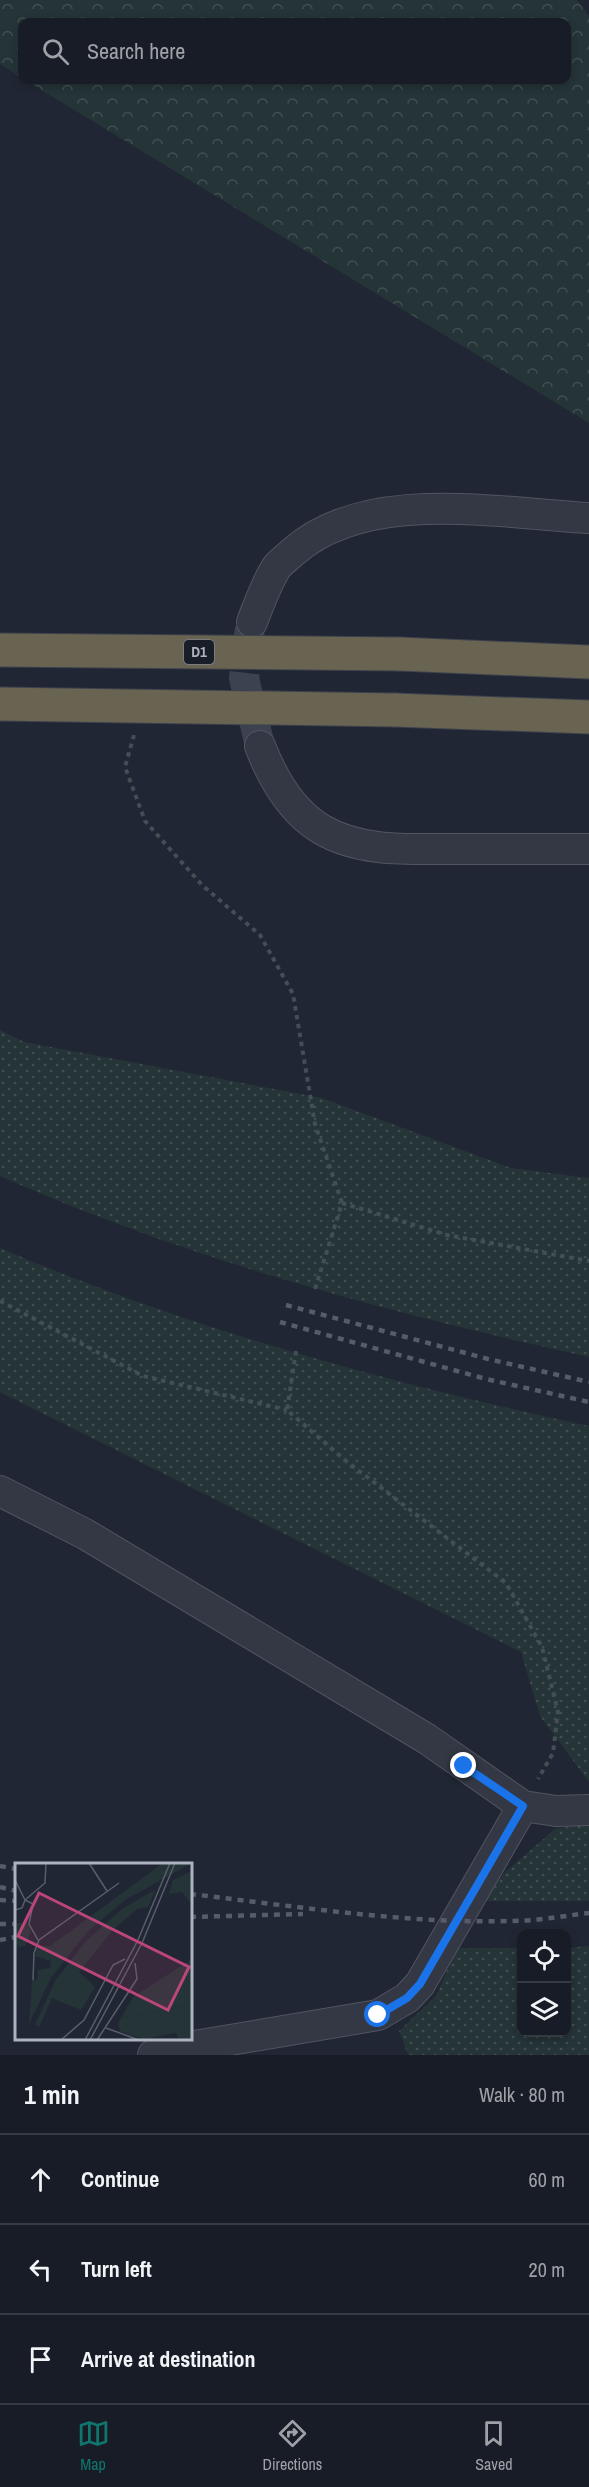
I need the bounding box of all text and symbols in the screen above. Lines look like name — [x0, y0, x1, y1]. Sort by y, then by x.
search box — [18, 18, 571, 84]
icon: search — [39, 35, 72, 68]
text: Search here — [87, 36, 185, 66]
road number: D1 — [184, 640, 214, 664]
route end — [450, 1752, 476, 1778]
inset map — [15, 1863, 192, 2040]
map controls — [517, 1929, 571, 2037]
button: locate — [517, 1929, 571, 1983]
button: layers — [517, 1983, 571, 2037]
route start — [364, 2001, 390, 2027]
text: 1 min — [24, 2077, 80, 2112]
text: Walk · 80 m — [479, 2081, 565, 2108]
icon: ahead — [24, 2163, 57, 2196]
text: Continue — [81, 2164, 159, 2194]
text: 60 m — [529, 2166, 565, 2193]
icon: left — [24, 2253, 57, 2286]
text: Turn left — [81, 2254, 152, 2284]
text: 20 m — [529, 2256, 565, 2283]
icon: arrive — [24, 2343, 57, 2376]
text: Arrive at destination — [81, 2344, 255, 2374]
tab: Map — [77, 2417, 110, 2475]
tab: Directions — [263, 2417, 322, 2475]
tab: Saved — [475, 2417, 513, 2475]

